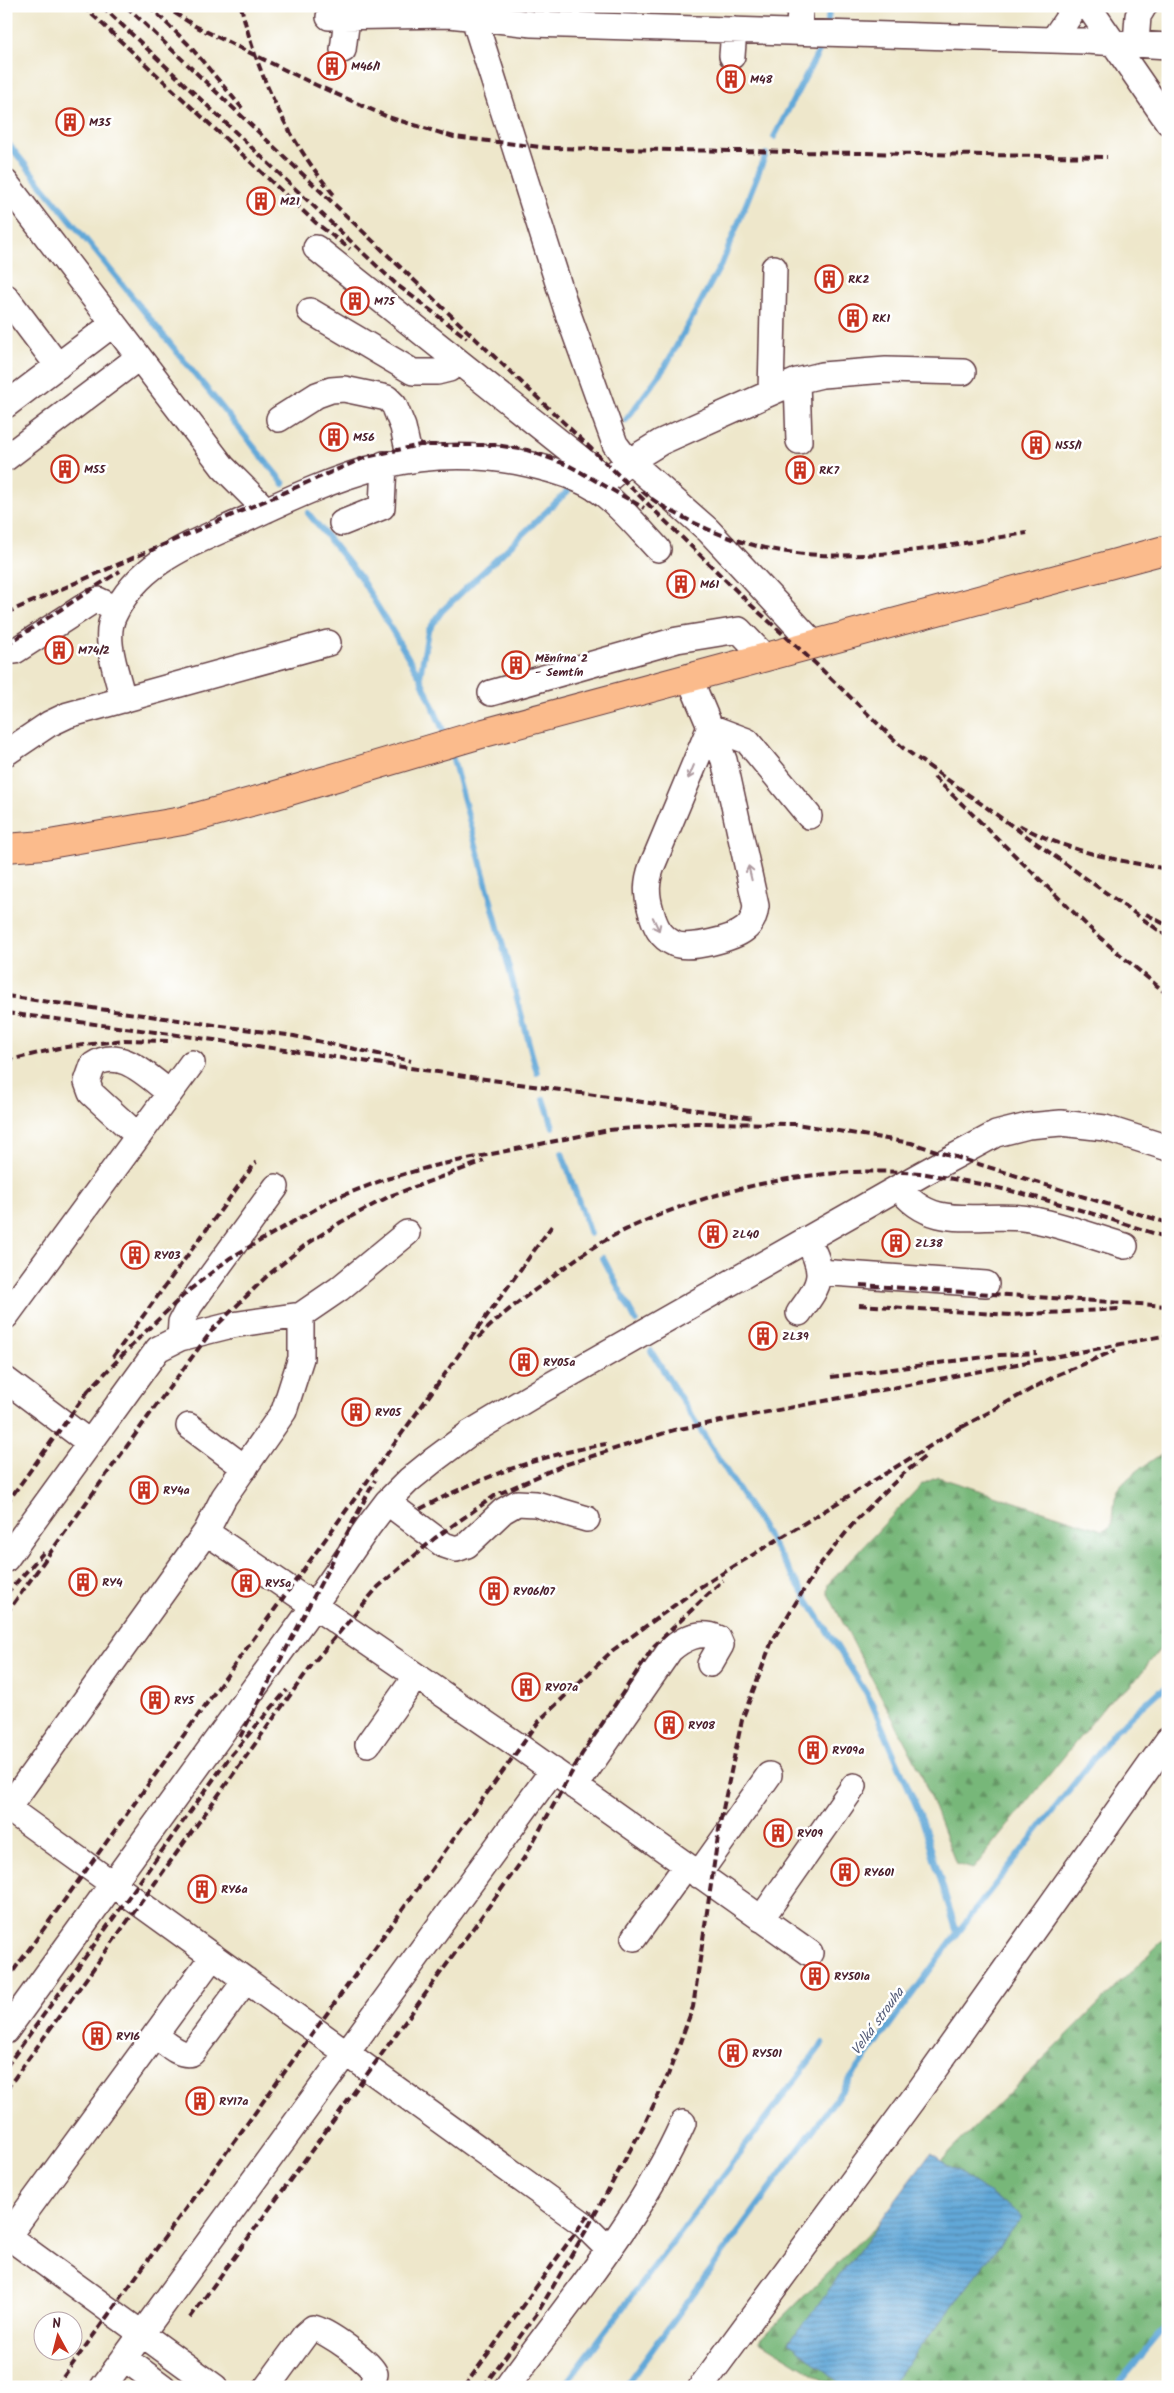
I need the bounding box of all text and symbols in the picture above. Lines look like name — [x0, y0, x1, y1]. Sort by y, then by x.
building icon: M46/1 — [317, 51, 347, 81]
place label: M46/1 — [351, 57, 381, 76]
building icon: M48 — [716, 64, 746, 94]
place label: M48 — [750, 70, 774, 89]
building icon: M35 — [55, 107, 85, 137]
place label: M35 — [89, 113, 112, 132]
building icon: M21 — [246, 186, 276, 216]
place label: M21 — [280, 192, 300, 211]
building icon: RK2 — [814, 264, 844, 294]
place label: RK2 — [848, 270, 869, 289]
building icon: M75 — [340, 286, 370, 316]
place label: M75 — [374, 292, 396, 311]
building icon: RK1 — [838, 303, 868, 333]
place label: RK1 — [872, 309, 890, 328]
building icon: M56 — [319, 422, 349, 452]
place label: M56 — [353, 428, 375, 447]
building icon: N55/1 — [1021, 430, 1051, 460]
place label: N55/1 — [1055, 436, 1082, 455]
building icon: M55 — [50, 454, 80, 484]
building icon: RK7 — [785, 455, 815, 485]
place label: M55 — [84, 460, 106, 479]
place label: RK7 — [819, 461, 839, 480]
building icon: M61 — [666, 569, 696, 599]
place label: M61 — [700, 575, 720, 594]
building icon: M74/2 — [44, 635, 74, 665]
place label: M74/2 — [78, 641, 110, 660]
place label: Měnírna 2 - Semtín — [535, 649, 588, 682]
building icon: Měnírna 2 - Semtín — [501, 650, 531, 680]
one-way arrow — [686, 764, 696, 779]
one-way arrow — [745, 865, 754, 881]
one-way arrow — [651, 917, 661, 932]
building icon: ZL40 — [698, 1219, 728, 1249]
place label: ZL40 — [732, 1225, 760, 1244]
building icon: ZL38 — [881, 1228, 911, 1258]
place label: ZL38 — [915, 1234, 944, 1253]
building icon: RY03 — [120, 1240, 150, 1270]
place label: RY03 — [154, 1246, 181, 1265]
building icon: ZL39 — [748, 1321, 778, 1351]
place label: ZL39 — [782, 1327, 809, 1346]
building icon: RY05a — [509, 1347, 539, 1377]
place label: RY05a — [543, 1353, 575, 1372]
building icon: RY05 — [341, 1397, 371, 1427]
place label: RY05 — [375, 1403, 402, 1422]
building icon: RY4a — [129, 1475, 159, 1505]
place label: RY4a — [163, 1481, 190, 1500]
building icon: RY4 — [68, 1567, 98, 1597]
building icon: RY5a — [231, 1568, 261, 1598]
place label: RY4 — [102, 1573, 123, 1592]
place label: RY5a — [265, 1574, 291, 1593]
building icon: RY06/07 — [479, 1576, 509, 1606]
place label: RY06/07 — [513, 1582, 555, 1601]
building icon: RYO7a — [511, 1672, 541, 1702]
place label: RYO7a — [545, 1678, 578, 1697]
building icon: RY5 — [140, 1685, 170, 1715]
place label: RY5 — [174, 1691, 195, 1710]
building icon: RY08 — [654, 1710, 684, 1740]
place label: RY08 — [688, 1716, 716, 1735]
building icon: RY09a — [798, 1735, 828, 1765]
place label: RY09a — [832, 1741, 864, 1760]
building icon: RY09 — [763, 1818, 793, 1848]
place label: RY09 — [797, 1824, 823, 1843]
building icon: RY601 — [830, 1857, 860, 1887]
place label: RY601 — [864, 1863, 895, 1882]
building icon: RY6a — [187, 1874, 217, 1904]
place label: RY6a — [221, 1880, 248, 1899]
building icon: RY501a — [800, 1961, 830, 1991]
place label: RY501a — [834, 1967, 870, 1986]
water label: Velká strouha — [846, 1982, 911, 2060]
building icon: RY16 — [82, 2021, 112, 2051]
place label: RY16 — [116, 2027, 141, 2046]
building icon: RY501 — [718, 2038, 748, 2068]
place label: RY501 — [752, 2044, 782, 2063]
building icon: RY17a — [185, 2086, 215, 2116]
place label: RY17a — [219, 2092, 248, 2111]
north arrow — [32, 2310, 82, 2360]
text: N — [51, 2313, 62, 2336]

